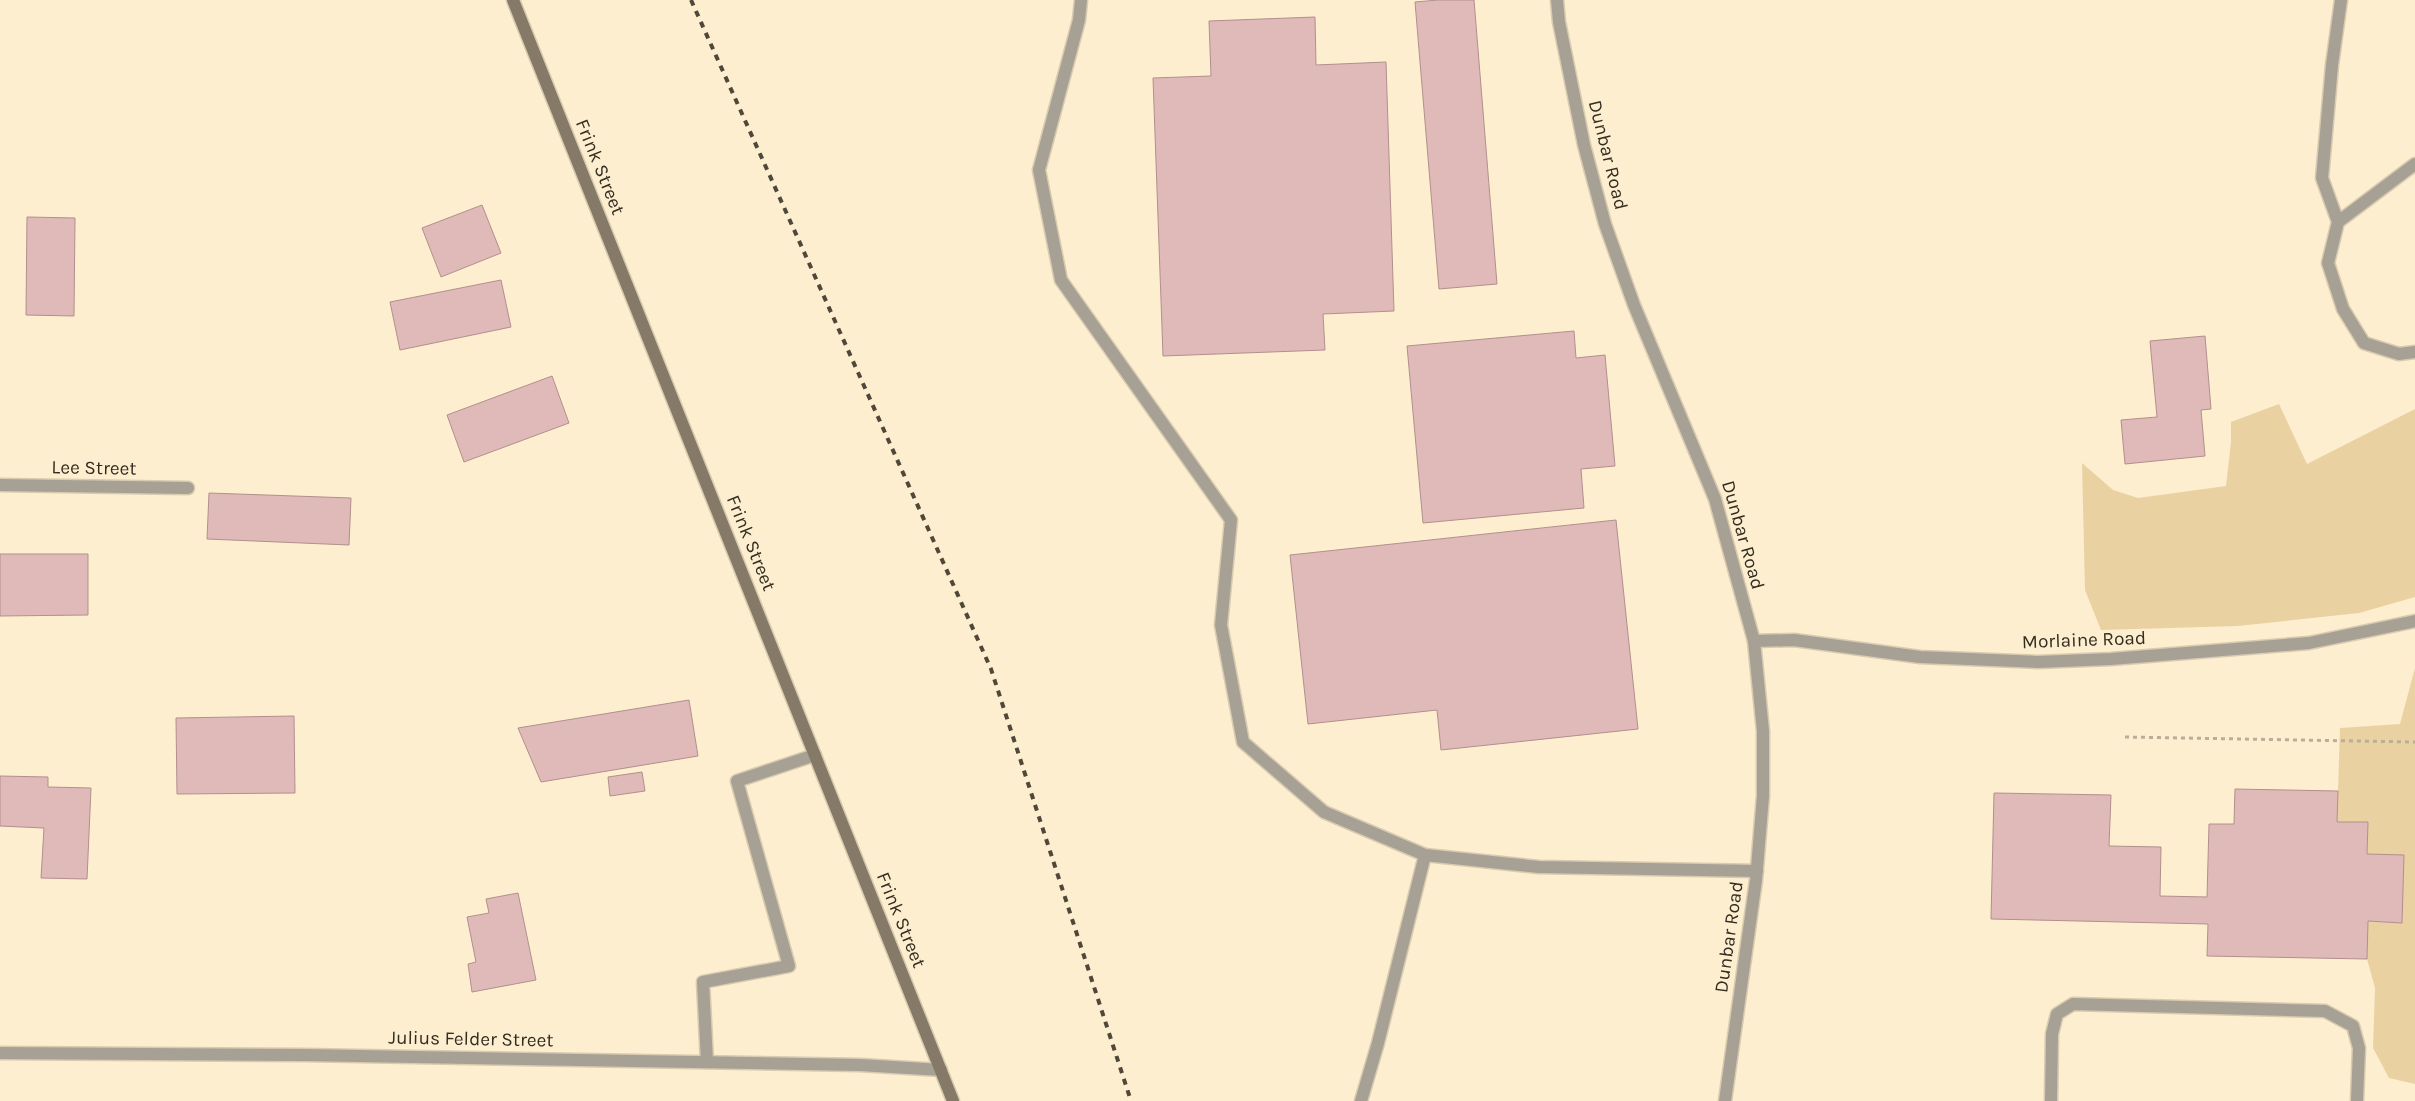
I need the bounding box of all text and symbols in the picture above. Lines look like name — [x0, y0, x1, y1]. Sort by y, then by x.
street label: Dunbar Road — [1584, 98, 1632, 212]
street label: Frink Street — [571, 116, 629, 218]
street label: Lee Street — [51, 456, 137, 480]
street label: Dunbar Road — [1717, 478, 1769, 592]
street label: Frink Street — [722, 492, 780, 594]
street label: Morlaine Road — [2022, 627, 2146, 653]
street label: Frink Street — [872, 869, 930, 971]
street label: Dunbar Road — [1710, 880, 1748, 994]
street label: Julius Felder Street — [388, 1027, 554, 1051]

